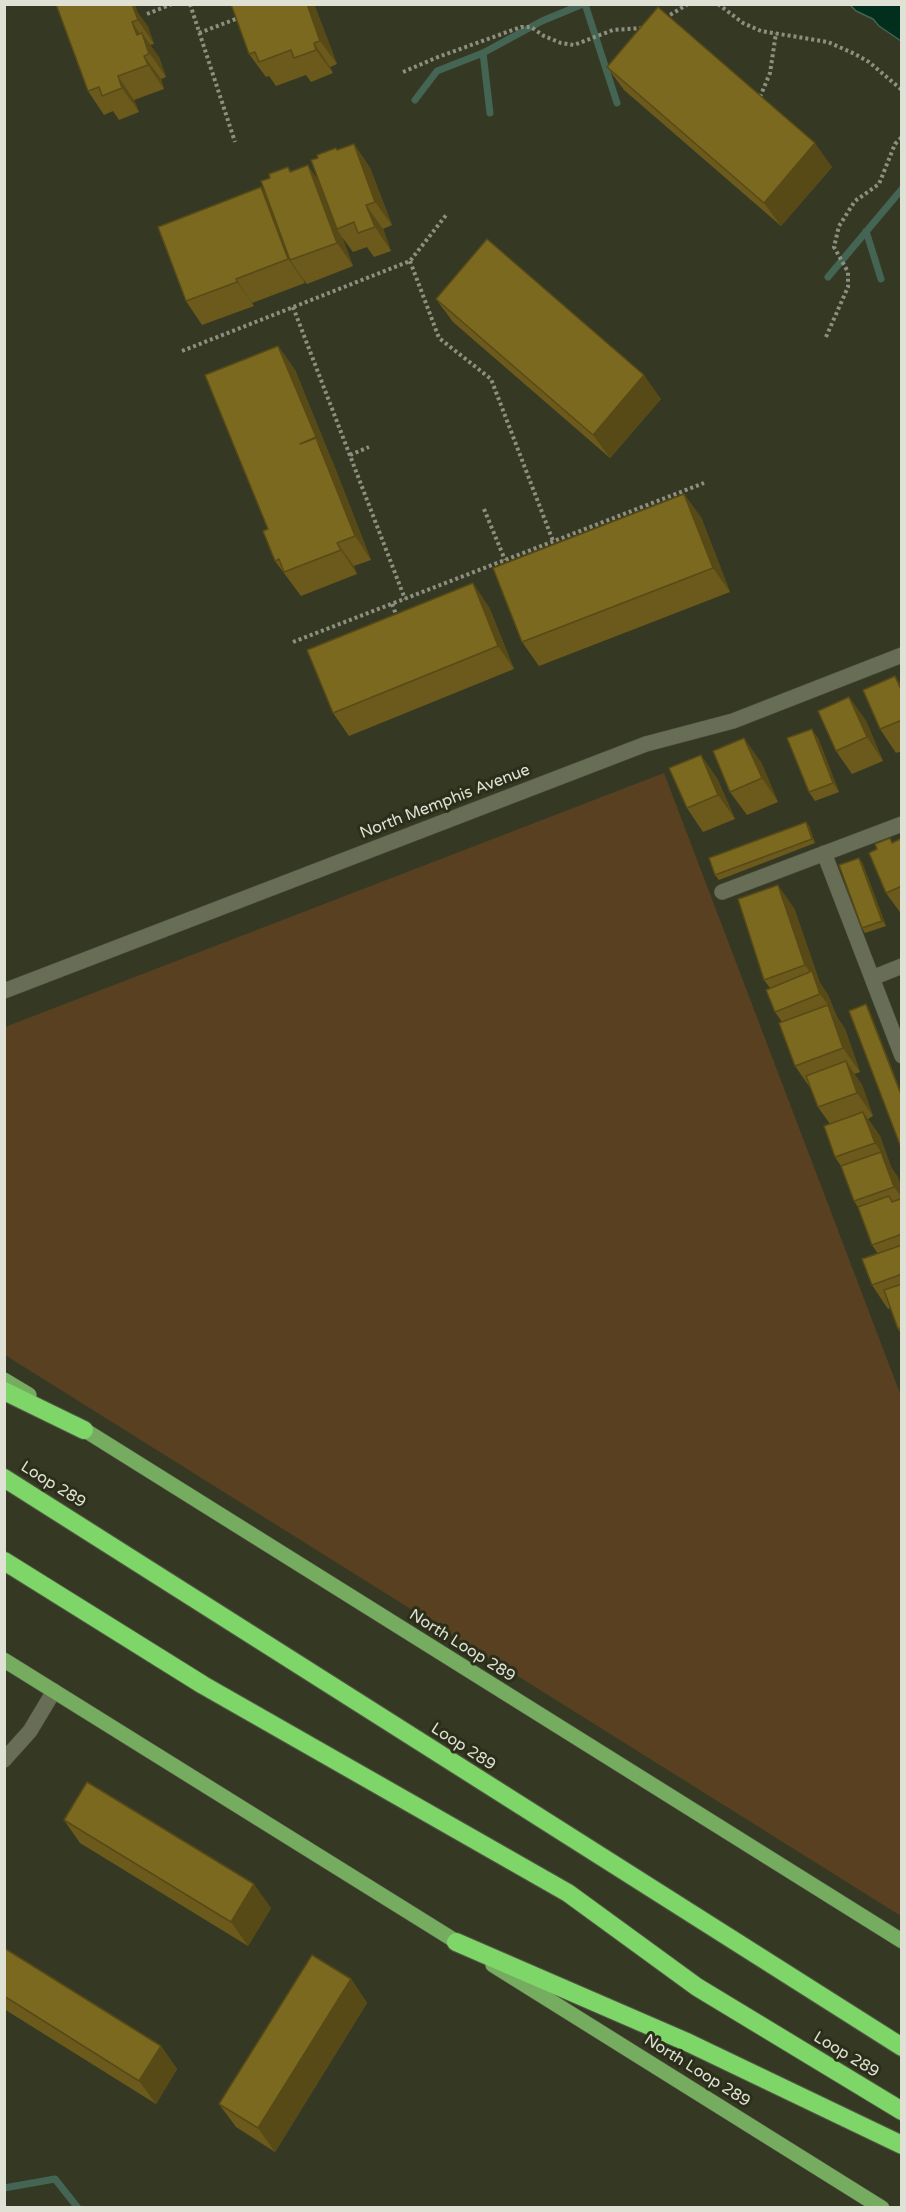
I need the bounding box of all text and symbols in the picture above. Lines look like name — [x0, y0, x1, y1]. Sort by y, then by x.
street label: North Memphis Avenue — [357, 761, 533, 843]
street label: Loop 289 — [17, 1457, 89, 1513]
street label: North Loop 289 — [405, 1606, 519, 1686]
street label: Loop 289 — [427, 1719, 499, 1775]
street label: Loop 289 — [810, 2028, 882, 2082]
street label: North Loop 289 — [640, 2031, 754, 2111]

